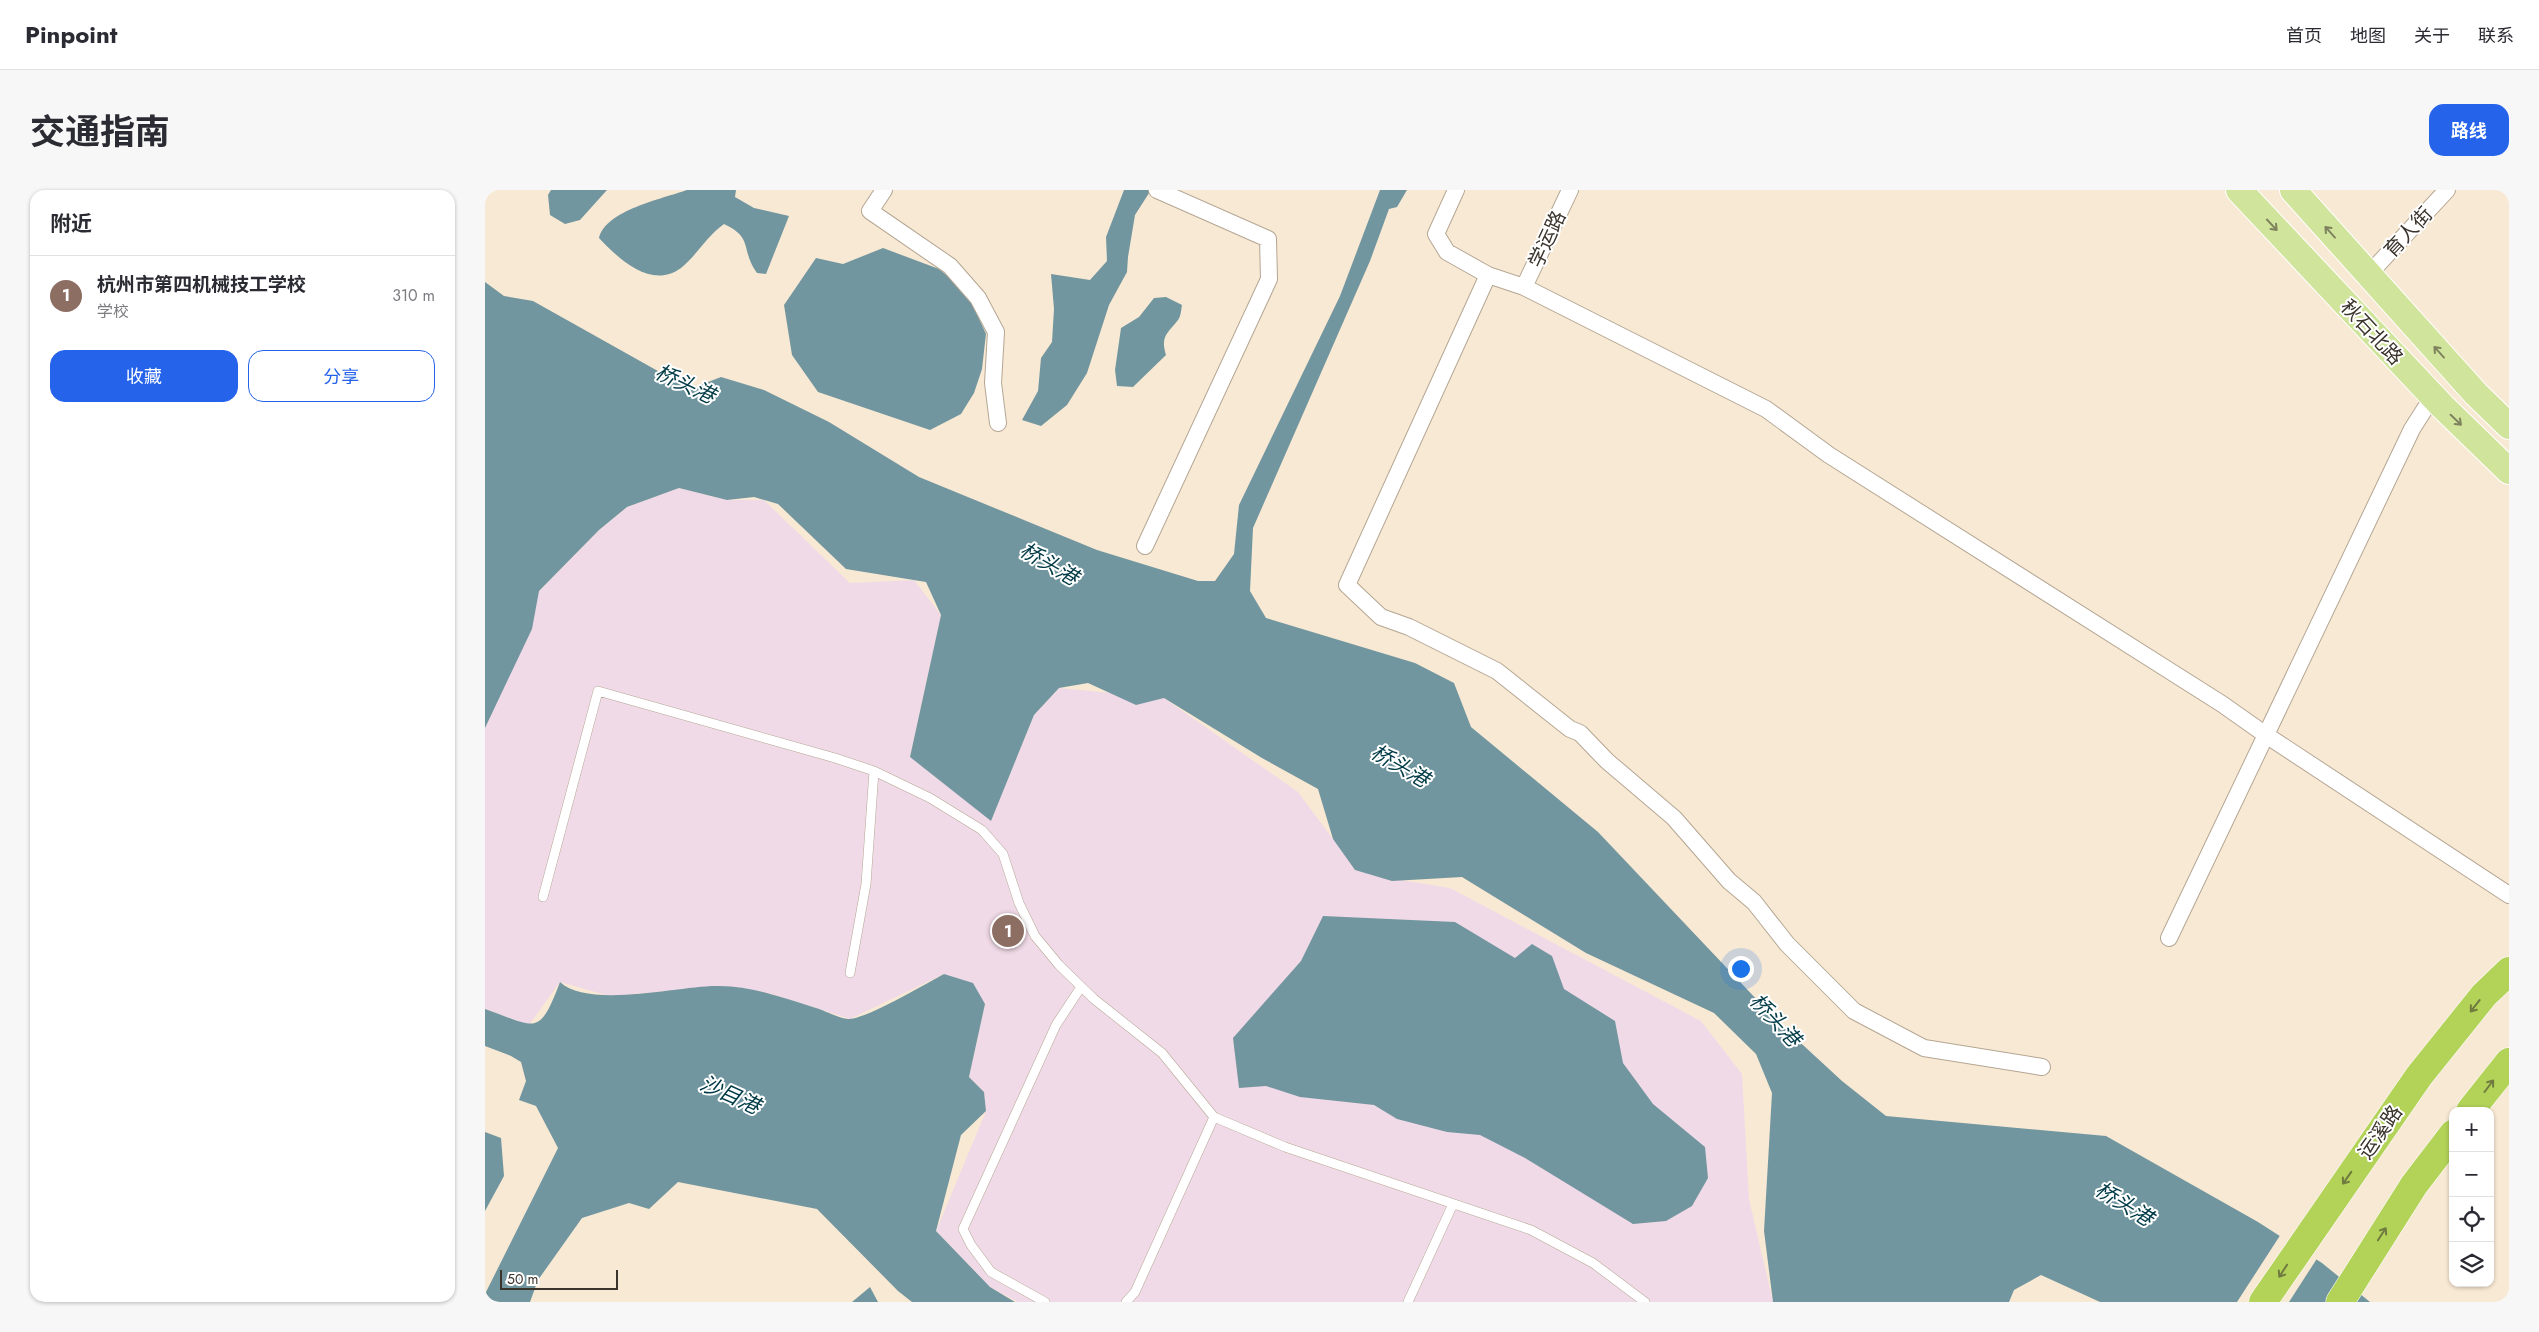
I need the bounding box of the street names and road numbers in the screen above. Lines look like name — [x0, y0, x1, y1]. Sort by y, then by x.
street label: 育人街 — [2377, 201, 2439, 264]
street label: 学运路 — [1522, 206, 1573, 273]
street label: 秋石北路 — [2334, 293, 2410, 371]
street label: 运溪路 — [2351, 1099, 2409, 1165]

